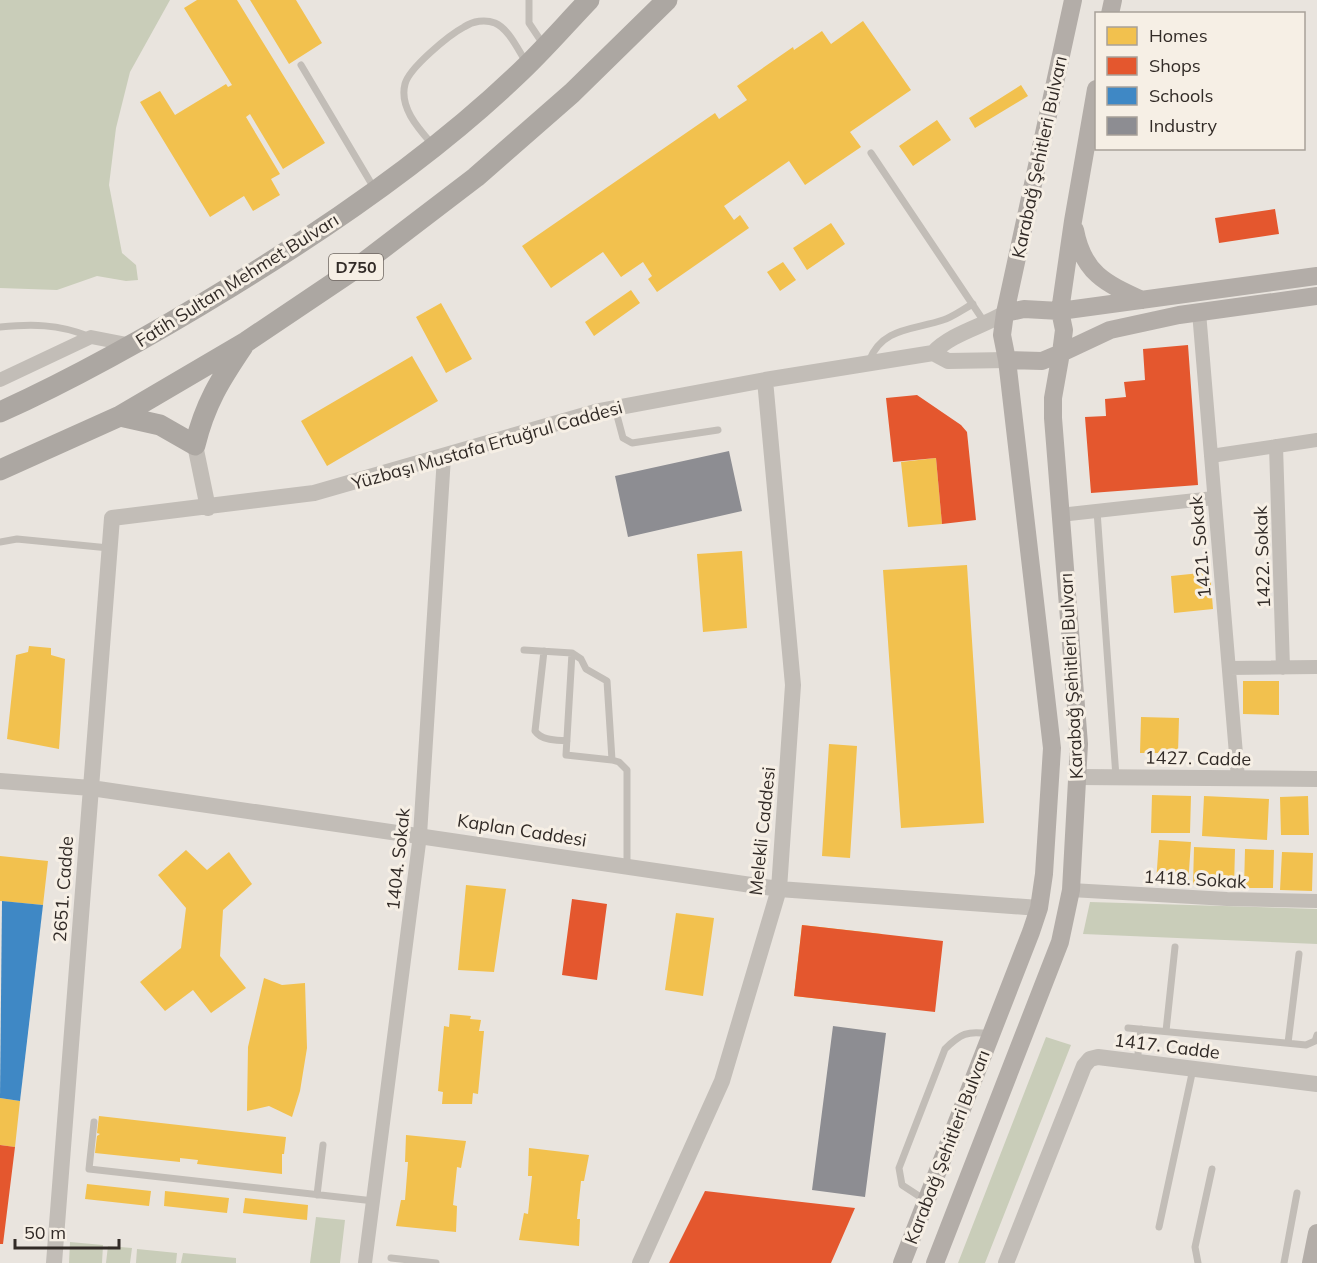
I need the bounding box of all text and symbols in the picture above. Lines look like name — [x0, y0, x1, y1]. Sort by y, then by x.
legend — [1095, 12, 1305, 150]
text: Homes — [1149, 24, 1208, 47]
street label: Karabağ Şehitleri Bulvarı — [1006, 54, 1072, 260]
text: Shops — [1149, 54, 1201, 77]
text: Schools — [1149, 84, 1214, 107]
text: Industry — [1149, 114, 1218, 137]
street label: Fatih Sultan Mehmet Bulvarı — [131, 208, 343, 352]
road number: D750 — [329, 254, 383, 280]
street label: Yüzbaşı Mustafa Ertuğrul Caddesi — [348, 395, 625, 495]
street label: 1421. Sokak — [1184, 494, 1216, 599]
street label: 1422. Sokak — [1249, 505, 1275, 609]
street label: Karabağ Şehitleri Bulvarı — [1054, 572, 1088, 780]
street label: 1427. Cadde — [1145, 746, 1251, 770]
street label: Melekli Caddesi — [744, 766, 780, 896]
street label: 1404. Sokak — [381, 806, 415, 911]
street label: Kaplan Caddesi — [456, 808, 588, 852]
street label: 2651. Cadde — [48, 835, 78, 943]
street label: 1418. Sokak — [1143, 865, 1248, 893]
street label: 1417. Cadde — [1113, 1028, 1221, 1064]
street label: Karabağ Şehitleri Bulvarı — [899, 1047, 995, 1247]
scale bar — [15, 1212, 118, 1250]
text: 50 m — [24, 1221, 66, 1244]

